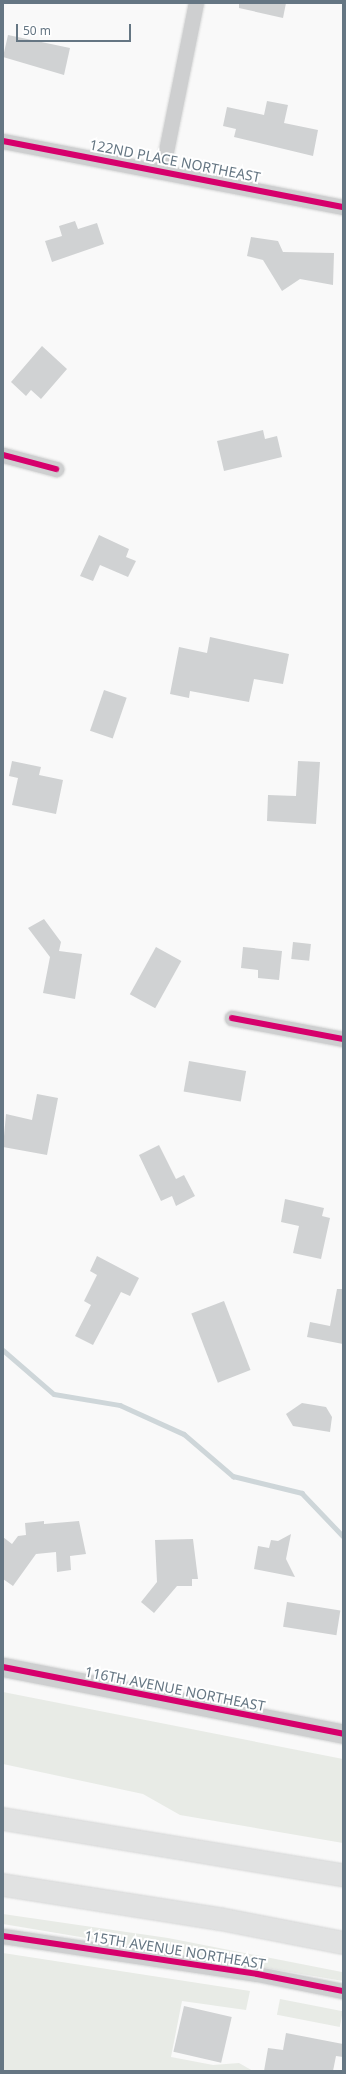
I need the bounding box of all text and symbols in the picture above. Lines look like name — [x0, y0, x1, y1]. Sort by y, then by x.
scale bar — [18, 16, 133, 42]
text: 50 m — [23, 22, 51, 39]
street label: 122ND PLACE NORTHEAST — [88, 136, 262, 186]
street label: 116TH AVENUE NORTHEAST — [83, 1663, 267, 1715]
street label: 115TH AVENUE NORTHEAST — [83, 1927, 267, 1973]

